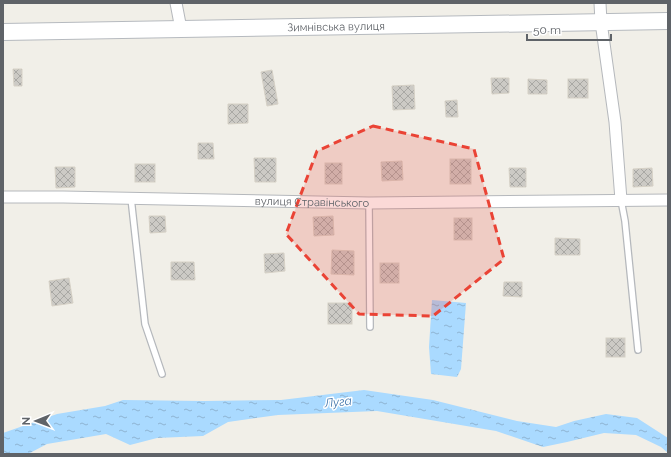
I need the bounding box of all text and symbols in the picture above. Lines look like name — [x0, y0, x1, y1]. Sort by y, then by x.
scale bar — [527, 16, 611, 42]
street label: Зимнівська вулиця — [287, 20, 385, 34]
text: 50 m — [533, 23, 561, 37]
street label: вулиця Стравінського — [255, 195, 370, 210]
water label: Луга — [322, 394, 353, 411]
north arrow — [16, 401, 56, 441]
text: N — [20, 417, 33, 425]

